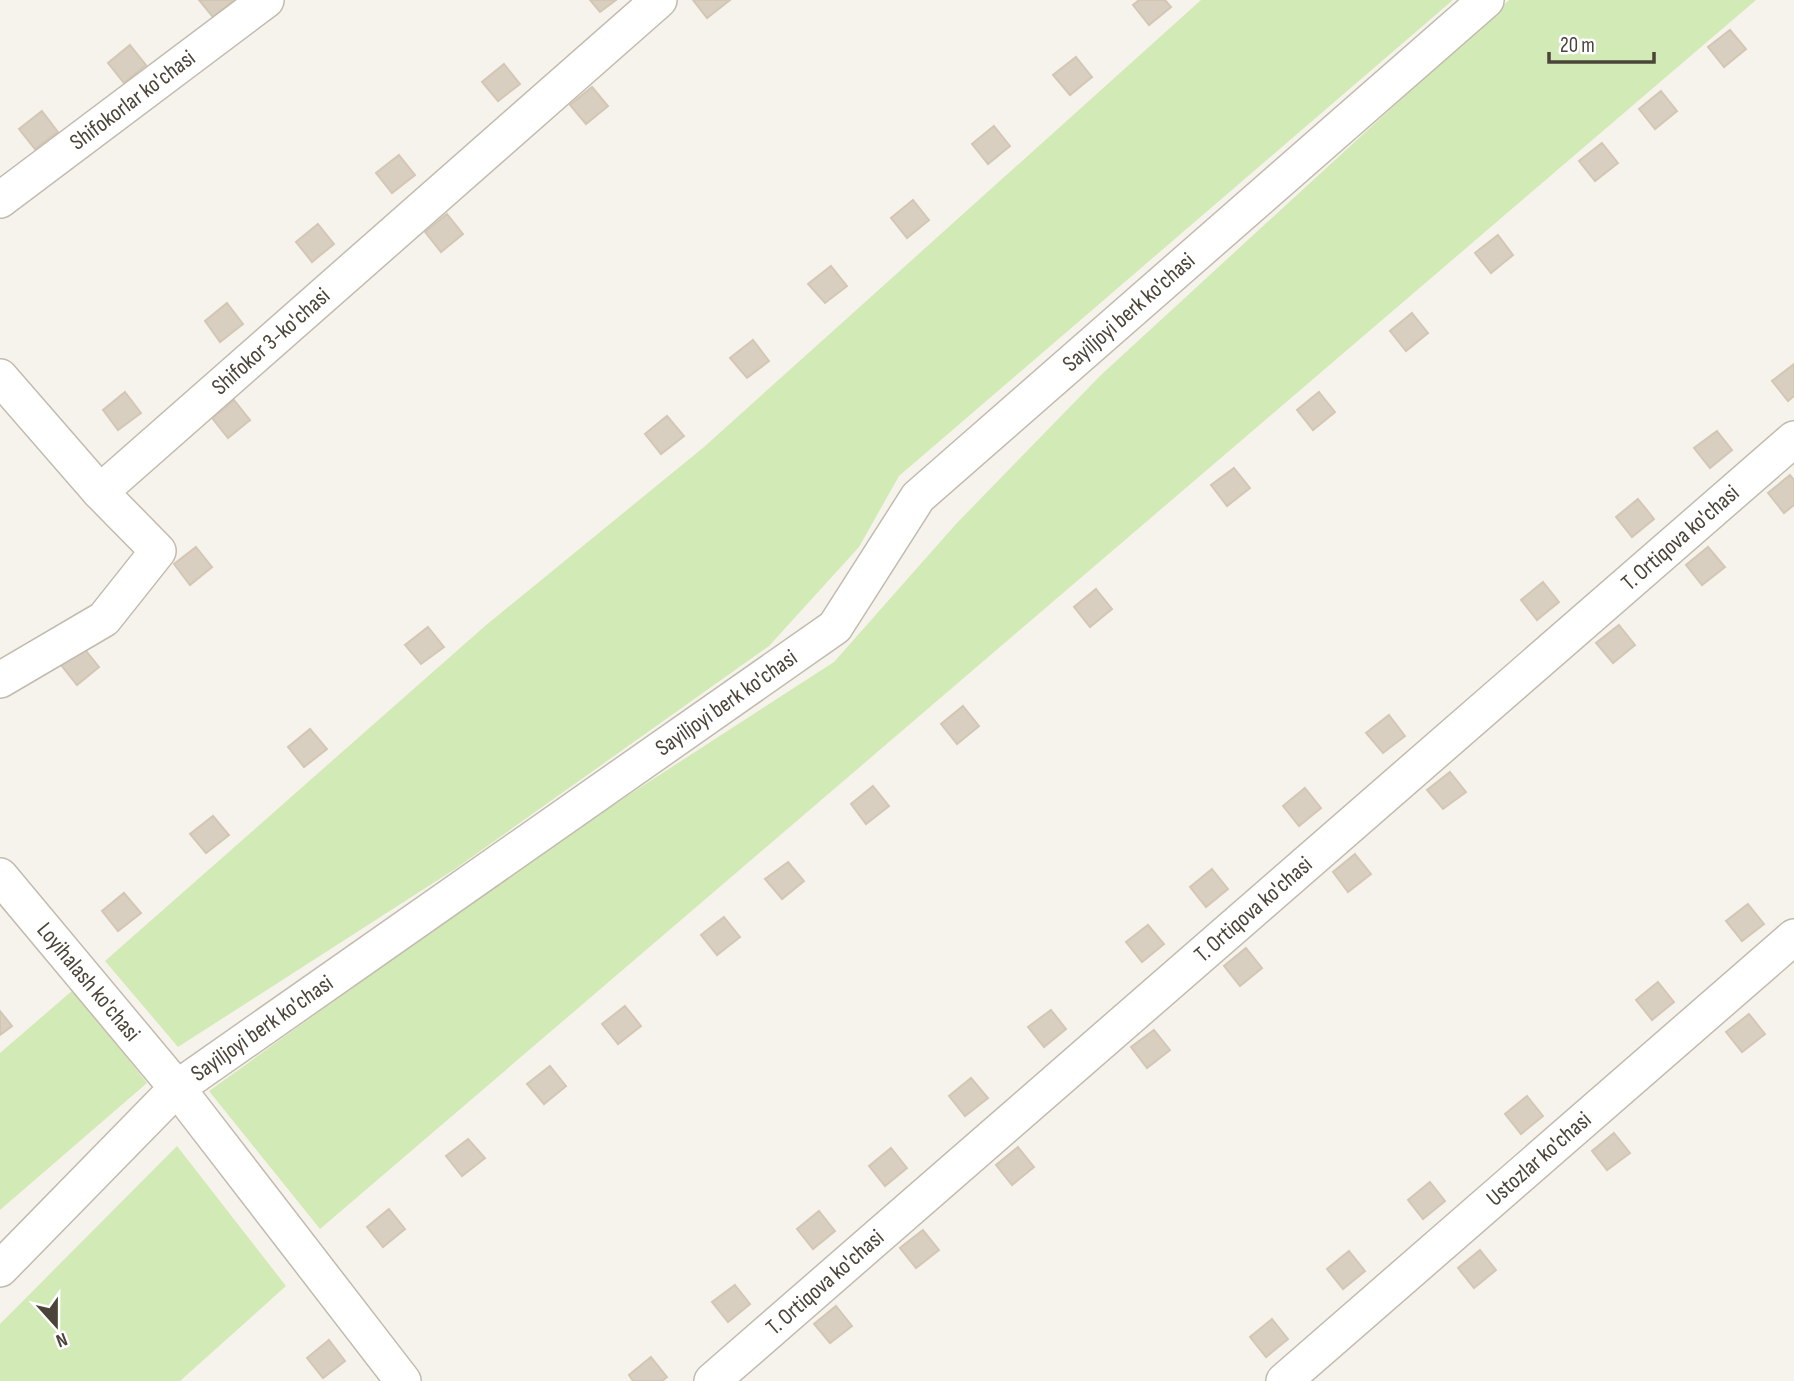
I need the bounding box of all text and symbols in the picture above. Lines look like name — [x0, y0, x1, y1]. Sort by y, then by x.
scale bar — [1549, 21, 1654, 65]
text: 20 m — [1560, 33, 1595, 58]
street label: Shifokorlar ko'chasi — [64, 44, 201, 156]
street label: Sayiljoyi berk ko'chasi — [1057, 247, 1201, 378]
street label: Shifokor 3-ko'chasi — [206, 282, 336, 401]
street label: T. Ortiqova ko'chasi — [1616, 479, 1745, 597]
street label: Sayiljoyi berk ko'chasi — [650, 644, 803, 762]
street label: T. Ortiqova ko'chasi — [1189, 851, 1318, 968]
street label: Loyihalash ko'chasi — [31, 917, 146, 1047]
street label: Sayiljoyi berk ko'chasi — [186, 969, 338, 1088]
street label: Ustozlar ko'chasi — [1481, 1106, 1597, 1212]
street label: T. Ortiqova ko'chasi — [760, 1224, 890, 1341]
north arrow — [21, 1290, 91, 1360]
text: N — [53, 1327, 70, 1352]

